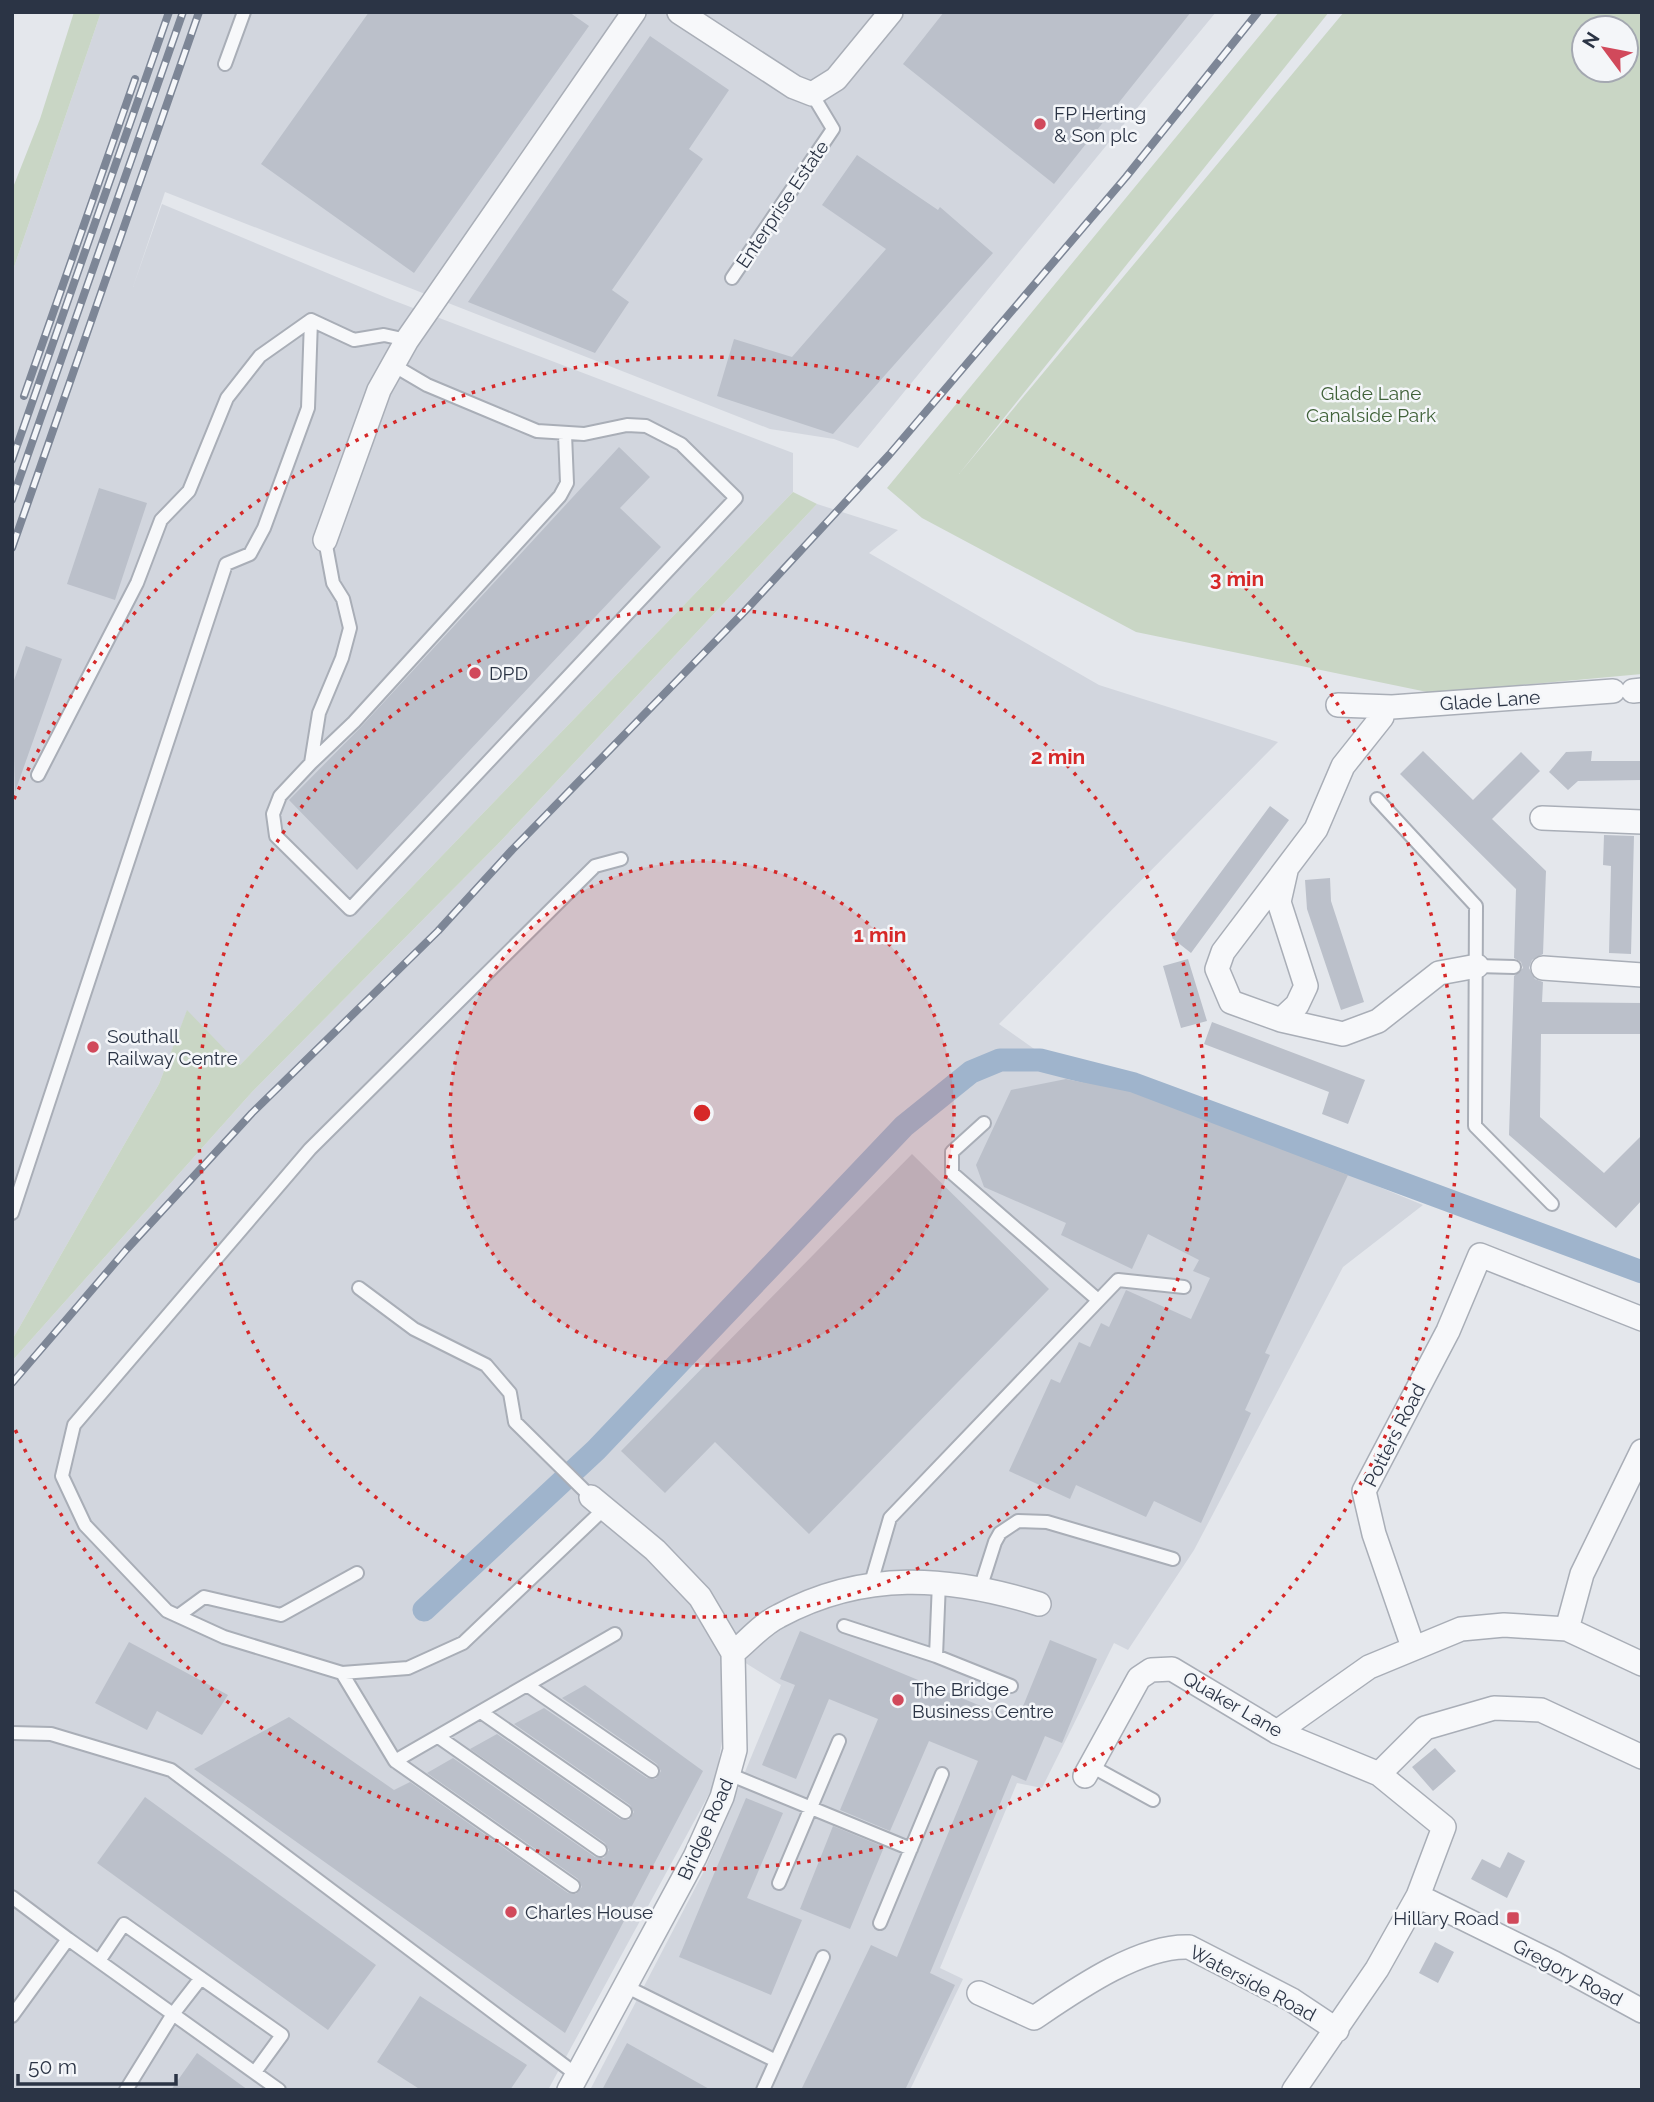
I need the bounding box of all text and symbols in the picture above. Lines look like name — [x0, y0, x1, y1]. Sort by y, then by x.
north arrow — [1570, 14, 1640, 84]
text: N — [1577, 28, 1604, 52]
place label: FP Herting & Son plc — [1054, 102, 1146, 146]
marker: FP Herting & Son plc — [1032, 116, 1048, 132]
street label: Enterprise Estate — [731, 136, 833, 272]
park label: Glade Lane Canalside Park — [1306, 382, 1436, 426]
text: 3 min — [1210, 566, 1264, 591]
place label: DPD — [489, 662, 528, 684]
marker: DPD — [467, 665, 483, 681]
street label: Glade Lane — [1439, 686, 1541, 714]
text: 2 min — [1031, 744, 1085, 769]
text: 1 min — [853, 922, 907, 947]
place label: Southall Railway Centre — [107, 1025, 238, 1069]
marker: Southall Railway Centre — [85, 1039, 101, 1055]
centre of rings — [690, 1101, 714, 1125]
street label: Potters Road — [1359, 1380, 1429, 1490]
street label: Quaker Lane — [1179, 1667, 1287, 1741]
place label: The Bridge Business Centre — [912, 1678, 1054, 1722]
marker: The Bridge Business Centre — [890, 1692, 906, 1708]
street label: Bridge Road — [673, 1775, 737, 1883]
place label: Charles House — [525, 1901, 653, 1923]
marker: Charles House — [503, 1904, 519, 1920]
place label: Hillary Road — [1393, 1907, 1499, 1929]
marker: Hillary Road — [1505, 1910, 1521, 1926]
street label: Gregory Road — [1509, 1934, 1627, 2010]
street label: Waterside Road — [1186, 1940, 1320, 2026]
scale bar — [18, 2042, 175, 2086]
text: 50 m — [28, 2054, 77, 2079]

